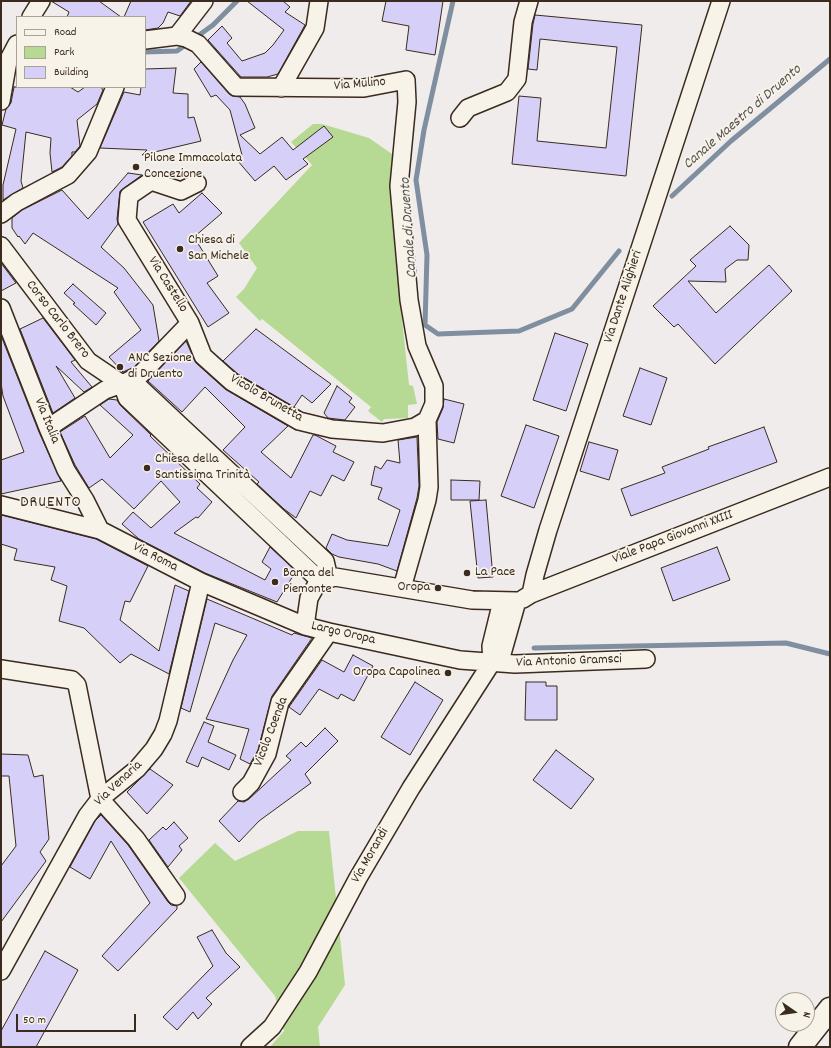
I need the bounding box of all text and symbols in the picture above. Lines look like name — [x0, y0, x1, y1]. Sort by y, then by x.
legend — [16, 16, 146, 88]
text: Road — [54, 24, 76, 41]
text: Park — [54, 44, 74, 61]
water label: Canale Maestro di Druento — [680, 62, 806, 174]
text: Building — [54, 64, 89, 81]
street label: Via Mulino — [333, 74, 387, 96]
place label: Pilone Immacolata Concezione — [144, 151, 242, 184]
marker: Pilone Immacolata Concezione — [131, 162, 141, 172]
water label: Canale di Druento — [398, 177, 422, 279]
place label: Chiesa di San Michele — [188, 233, 249, 266]
marker: Chiesa di San Michele — [175, 244, 185, 254]
street label: Via Dante Alighieri — [601, 249, 647, 345]
street label: Via Castello — [143, 254, 191, 316]
street label: Corso Carlo Brero — [21, 278, 93, 362]
place label: ANC Sezione di Druento — [128, 351, 192, 384]
marker: ANC Sezione di Druento — [115, 362, 125, 372]
street label: Vicolo Brunetta — [227, 371, 305, 427]
street label: Via Italia — [29, 396, 63, 446]
place label: Chiesa della Santissima Trinità — [155, 452, 250, 484]
marker: Chiesa della Santissima Trinità — [142, 463, 152, 473]
district label: DRUENTO — [20, 494, 82, 514]
street label: Viale Papa Giovanni XXIII — [610, 507, 736, 569]
street label: Via Roma — [130, 540, 180, 576]
place label: La Pace — [475, 565, 515, 581]
place label: Banca del Piemonte — [283, 566, 334, 598]
marker: La Pace — [462, 568, 472, 578]
marker: Banca del Piemonte — [270, 577, 280, 587]
place label: Oropa — [398, 580, 430, 596]
marker: Oropa — [433, 583, 443, 593]
street label: Largo Oropa — [309, 618, 377, 650]
street label: Via Antonio Gramsci — [516, 652, 622, 672]
place label: Oropa Capolinea — [353, 665, 440, 681]
marker: Oropa Capolinea — [443, 668, 453, 678]
street label: Vicolo Coenda — [251, 695, 293, 769]
street label: Via Venaria — [92, 758, 146, 810]
street label: Via Morandi — [349, 825, 393, 887]
north arrow — [775, 992, 815, 1032]
scale bar — [18, 1006, 138, 1032]
text: N — [797, 1010, 814, 1019]
text: 50 m — [23, 1012, 46, 1029]

